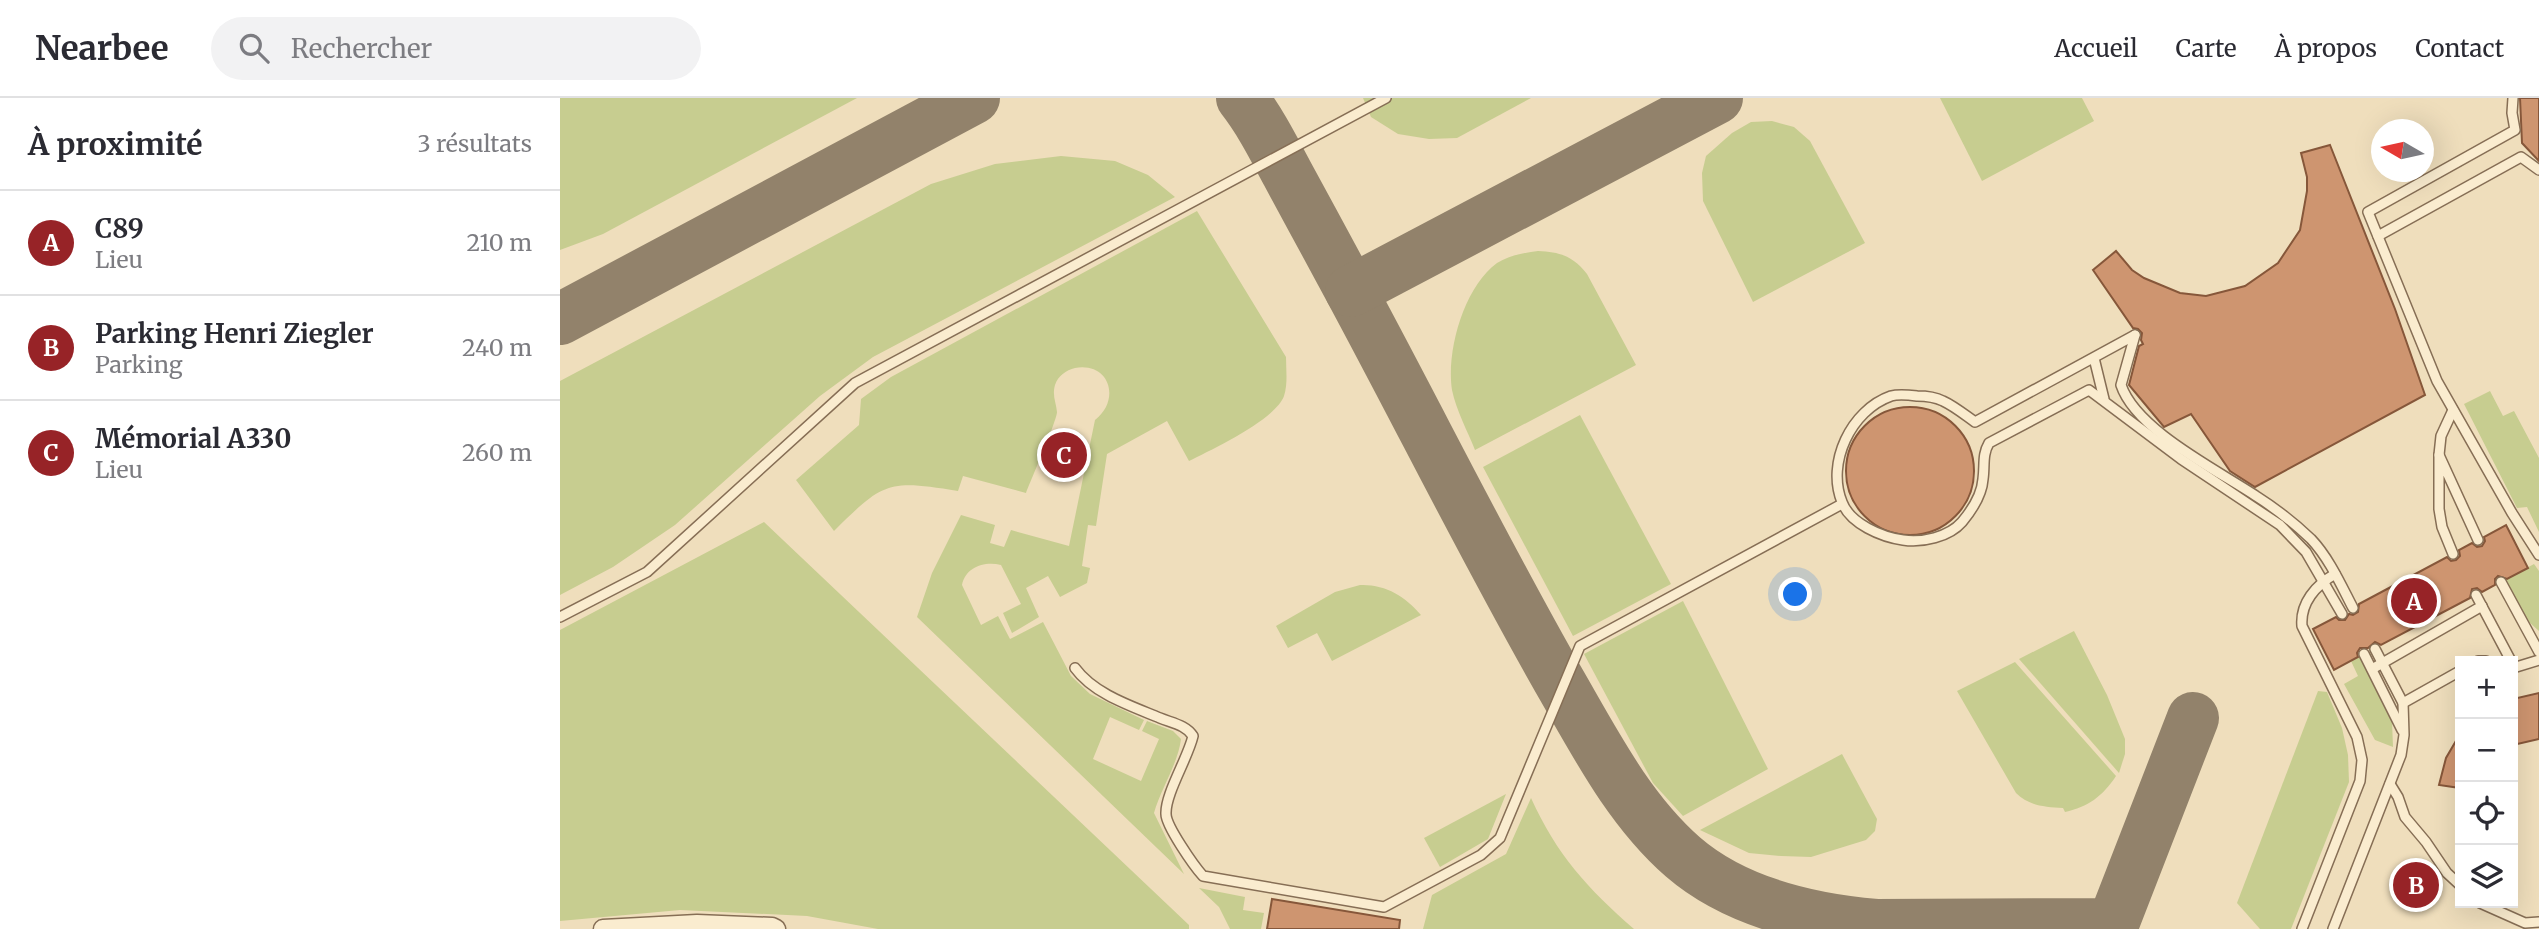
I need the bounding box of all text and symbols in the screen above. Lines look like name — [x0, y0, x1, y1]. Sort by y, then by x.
search box — [211, 17, 701, 80]
text: Nearbee — [35, 28, 169, 69]
icon: search — [235, 29, 273, 67]
text: Rechercher — [291, 32, 432, 65]
text: Accueil — [2054, 33, 2138, 64]
text: Carte — [2176, 33, 2237, 64]
text: À propos — [2275, 33, 2377, 64]
text: Contact — [2415, 33, 2504, 64]
north arrow — [2371, 119, 2434, 182]
text: À proximité — [28, 125, 203, 163]
text: 3 résultats — [417, 129, 532, 158]
text: C89 — [95, 212, 144, 245]
text: A — [43, 228, 59, 257]
text: 210 m — [467, 228, 532, 257]
text: Lieu — [95, 245, 143, 274]
text: Parking Henri Ziegler — [95, 317, 373, 350]
text: B — [43, 333, 59, 362]
text: 240 m — [462, 333, 532, 362]
text: Parking — [95, 350, 183, 379]
text: Mémorial A330 — [95, 422, 291, 455]
pin: C — [1041, 429, 1087, 481]
text: C — [43, 438, 59, 467]
text: 260 m — [462, 438, 532, 467]
text: Lieu — [95, 455, 143, 484]
pin: A — [2391, 575, 2437, 627]
your location — [1778, 577, 1812, 611]
map controls — [2455, 656, 2518, 908]
button: + — [2455, 656, 2518, 719]
button: − — [2455, 719, 2518, 782]
button: locate — [2455, 782, 2518, 845]
button: layers — [2455, 845, 2518, 908]
pin: B — [2393, 859, 2439, 911]

